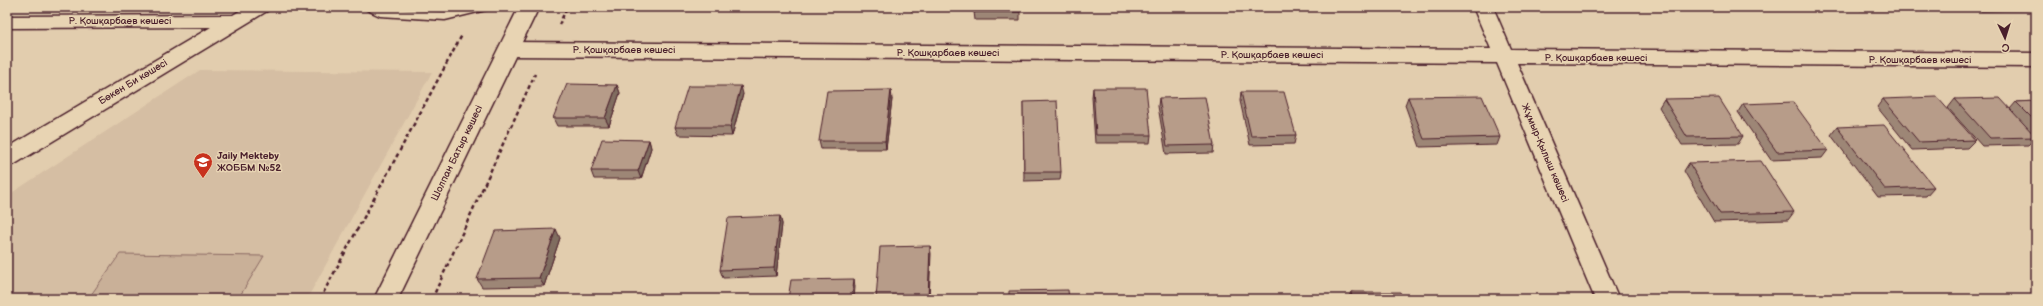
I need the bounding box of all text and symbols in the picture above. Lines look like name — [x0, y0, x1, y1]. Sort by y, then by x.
street label: Р. Қошқарбаев көшесі — [69, 15, 171, 27]
north arrow — [1985, 18, 2025, 58]
text: С — [2001, 41, 2010, 54]
street label: Р. Қошқарбаев көшесі — [573, 44, 675, 56]
street label: Р. Қошқарбаев көшесі — [897, 47, 999, 59]
street label: Р. Қошқарбаев көшесі — [1221, 49, 1323, 61]
street label: Р. Қошқарбаев көшесі — [1545, 52, 1647, 64]
street label: Р. Қошқарбаев көшесі — [1869, 54, 1971, 66]
street label: Бөкен Би көшесі — [96, 57, 170, 107]
street label: Жұмыр-Қылыш көшесі — [1519, 102, 1571, 204]
street label: Шолпан Батыр көшесі — [429, 103, 485, 203]
place label: Jaily Mekteby ЖОББМ №52 — [217, 150, 281, 174]
school or university icon: Jaily Mekteby ЖОББМ №52 — [192, 151, 214, 179]

